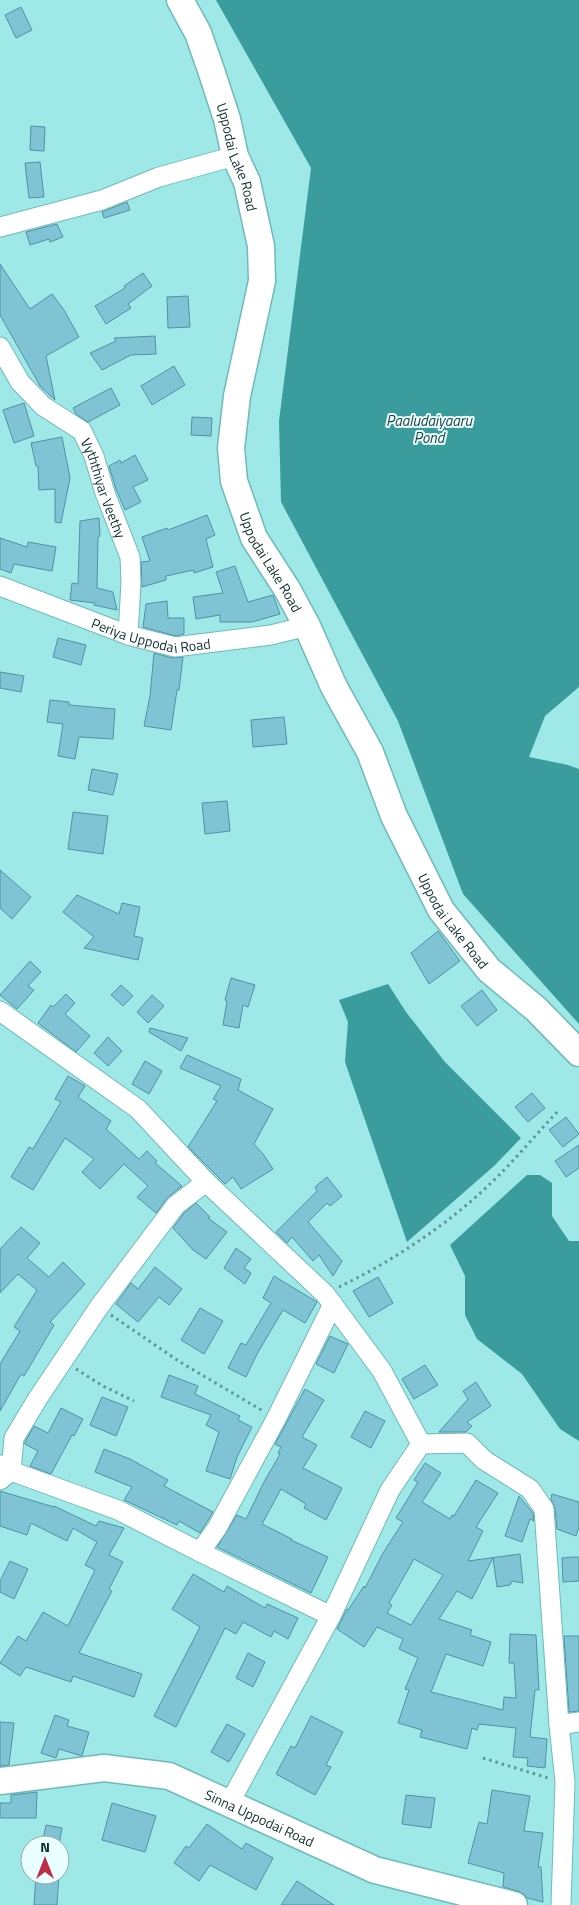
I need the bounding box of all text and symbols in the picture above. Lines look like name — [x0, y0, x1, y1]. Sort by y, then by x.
street label: Uppodai Lake Road — [212, 100, 264, 213]
water label: Paaludaiyaaru Pond — [386, 409, 473, 449]
street label: Vyththiyar Veethy — [76, 434, 132, 541]
street label: Uppodai Lake Road — [235, 509, 308, 616]
street label: Periya Uppodai Road — [89, 612, 212, 658]
street label: Uppodai Lake Road — [413, 869, 494, 973]
street label: Sinna Uppodai Road — [202, 1783, 318, 1851]
north arrow — [20, 1835, 70, 1885]
text: N — [40, 1836, 50, 1857]

